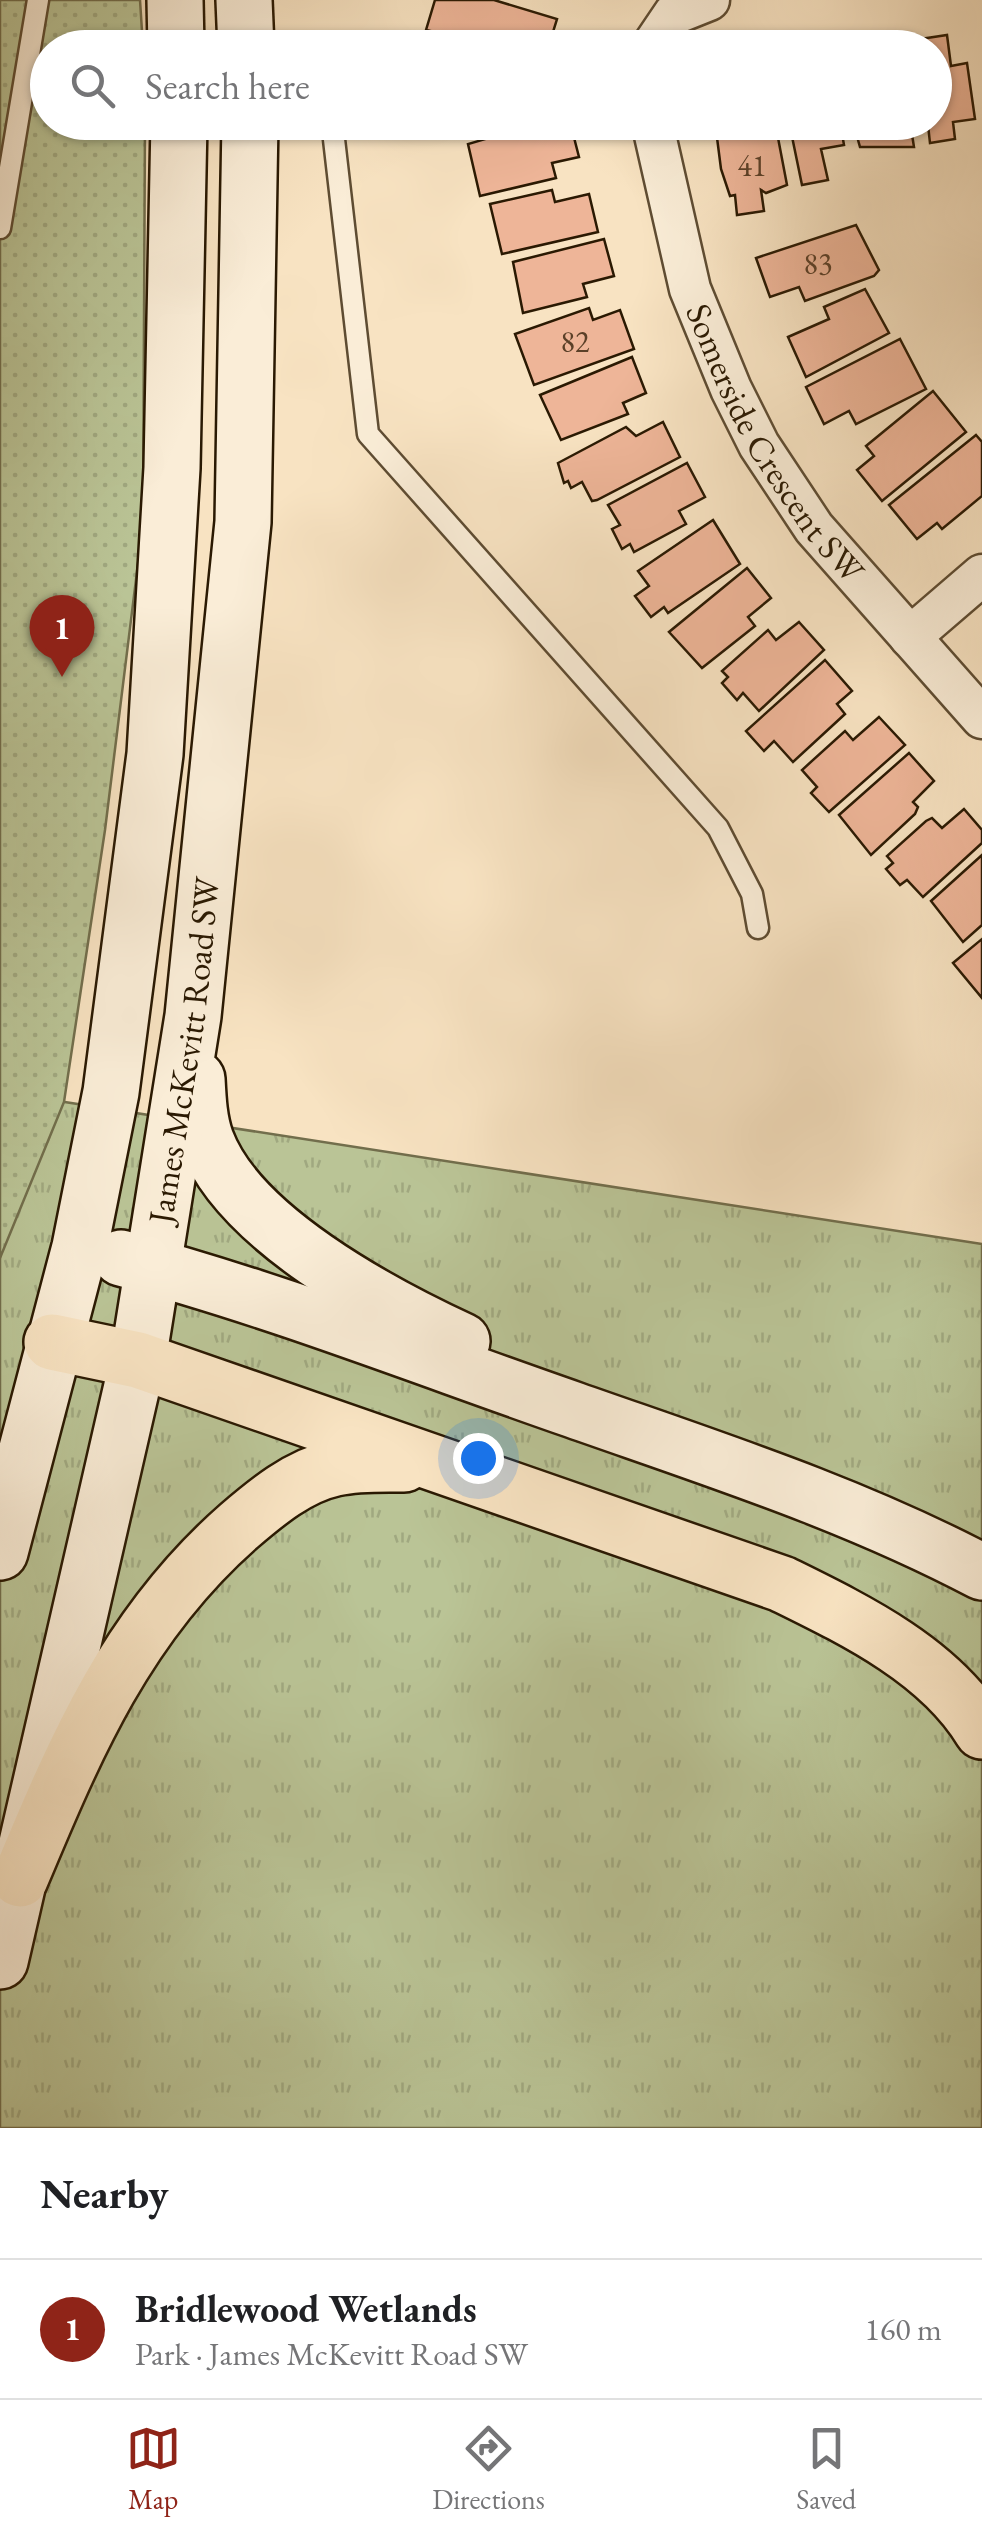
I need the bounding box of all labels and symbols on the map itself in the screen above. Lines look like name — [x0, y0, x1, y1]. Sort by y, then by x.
house number: 41 — [738, 146, 766, 185]
house number: 83 — [804, 244, 832, 283]
street label: Somerside Crescent SW — [676, 297, 875, 592]
house number: 82 — [561, 322, 590, 361]
pin: 1 — [30, 594, 94, 677]
street label: James McKevitt Road SW — [137, 874, 229, 1229]
your location — [453, 1433, 504, 1484]

